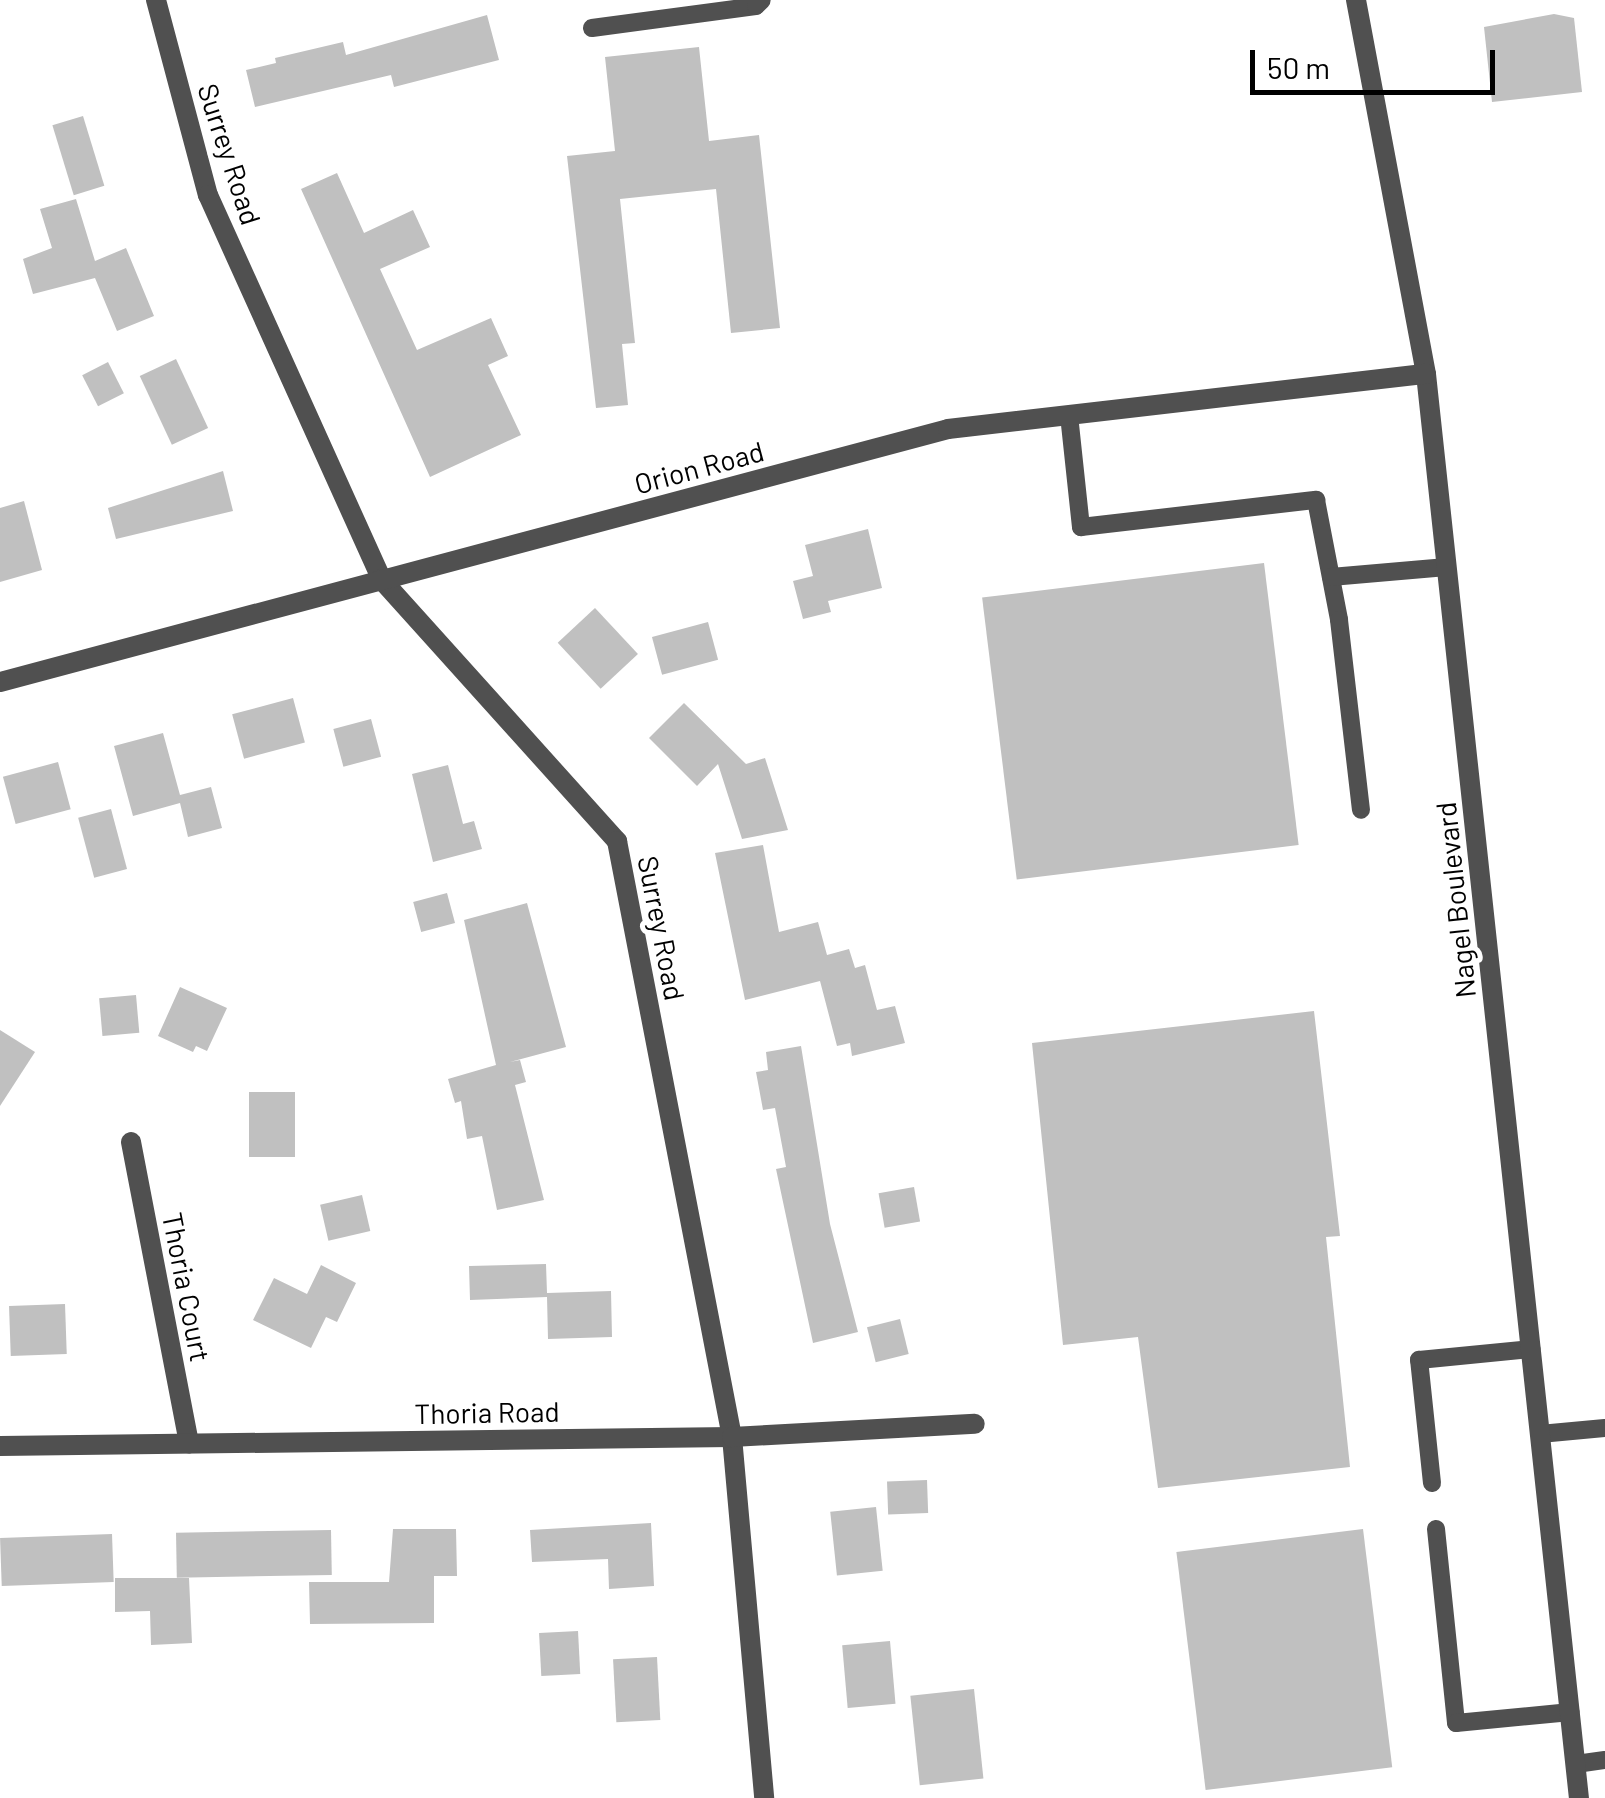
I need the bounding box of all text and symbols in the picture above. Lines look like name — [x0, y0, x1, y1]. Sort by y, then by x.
scale bar — [1255, 30, 1500, 92]
text: 50 m — [1267, 49, 1330, 85]
street label: Surrey Road — [191, 79, 269, 229]
street label: Orion Road — [631, 434, 767, 500]
street label: Nagel Boulevard — [1428, 800, 1482, 1000]
street label: Surrey Road — [632, 853, 692, 1003]
street label: Thoria Court — [156, 1210, 218, 1364]
street label: Thoria Road — [414, 1394, 560, 1430]

